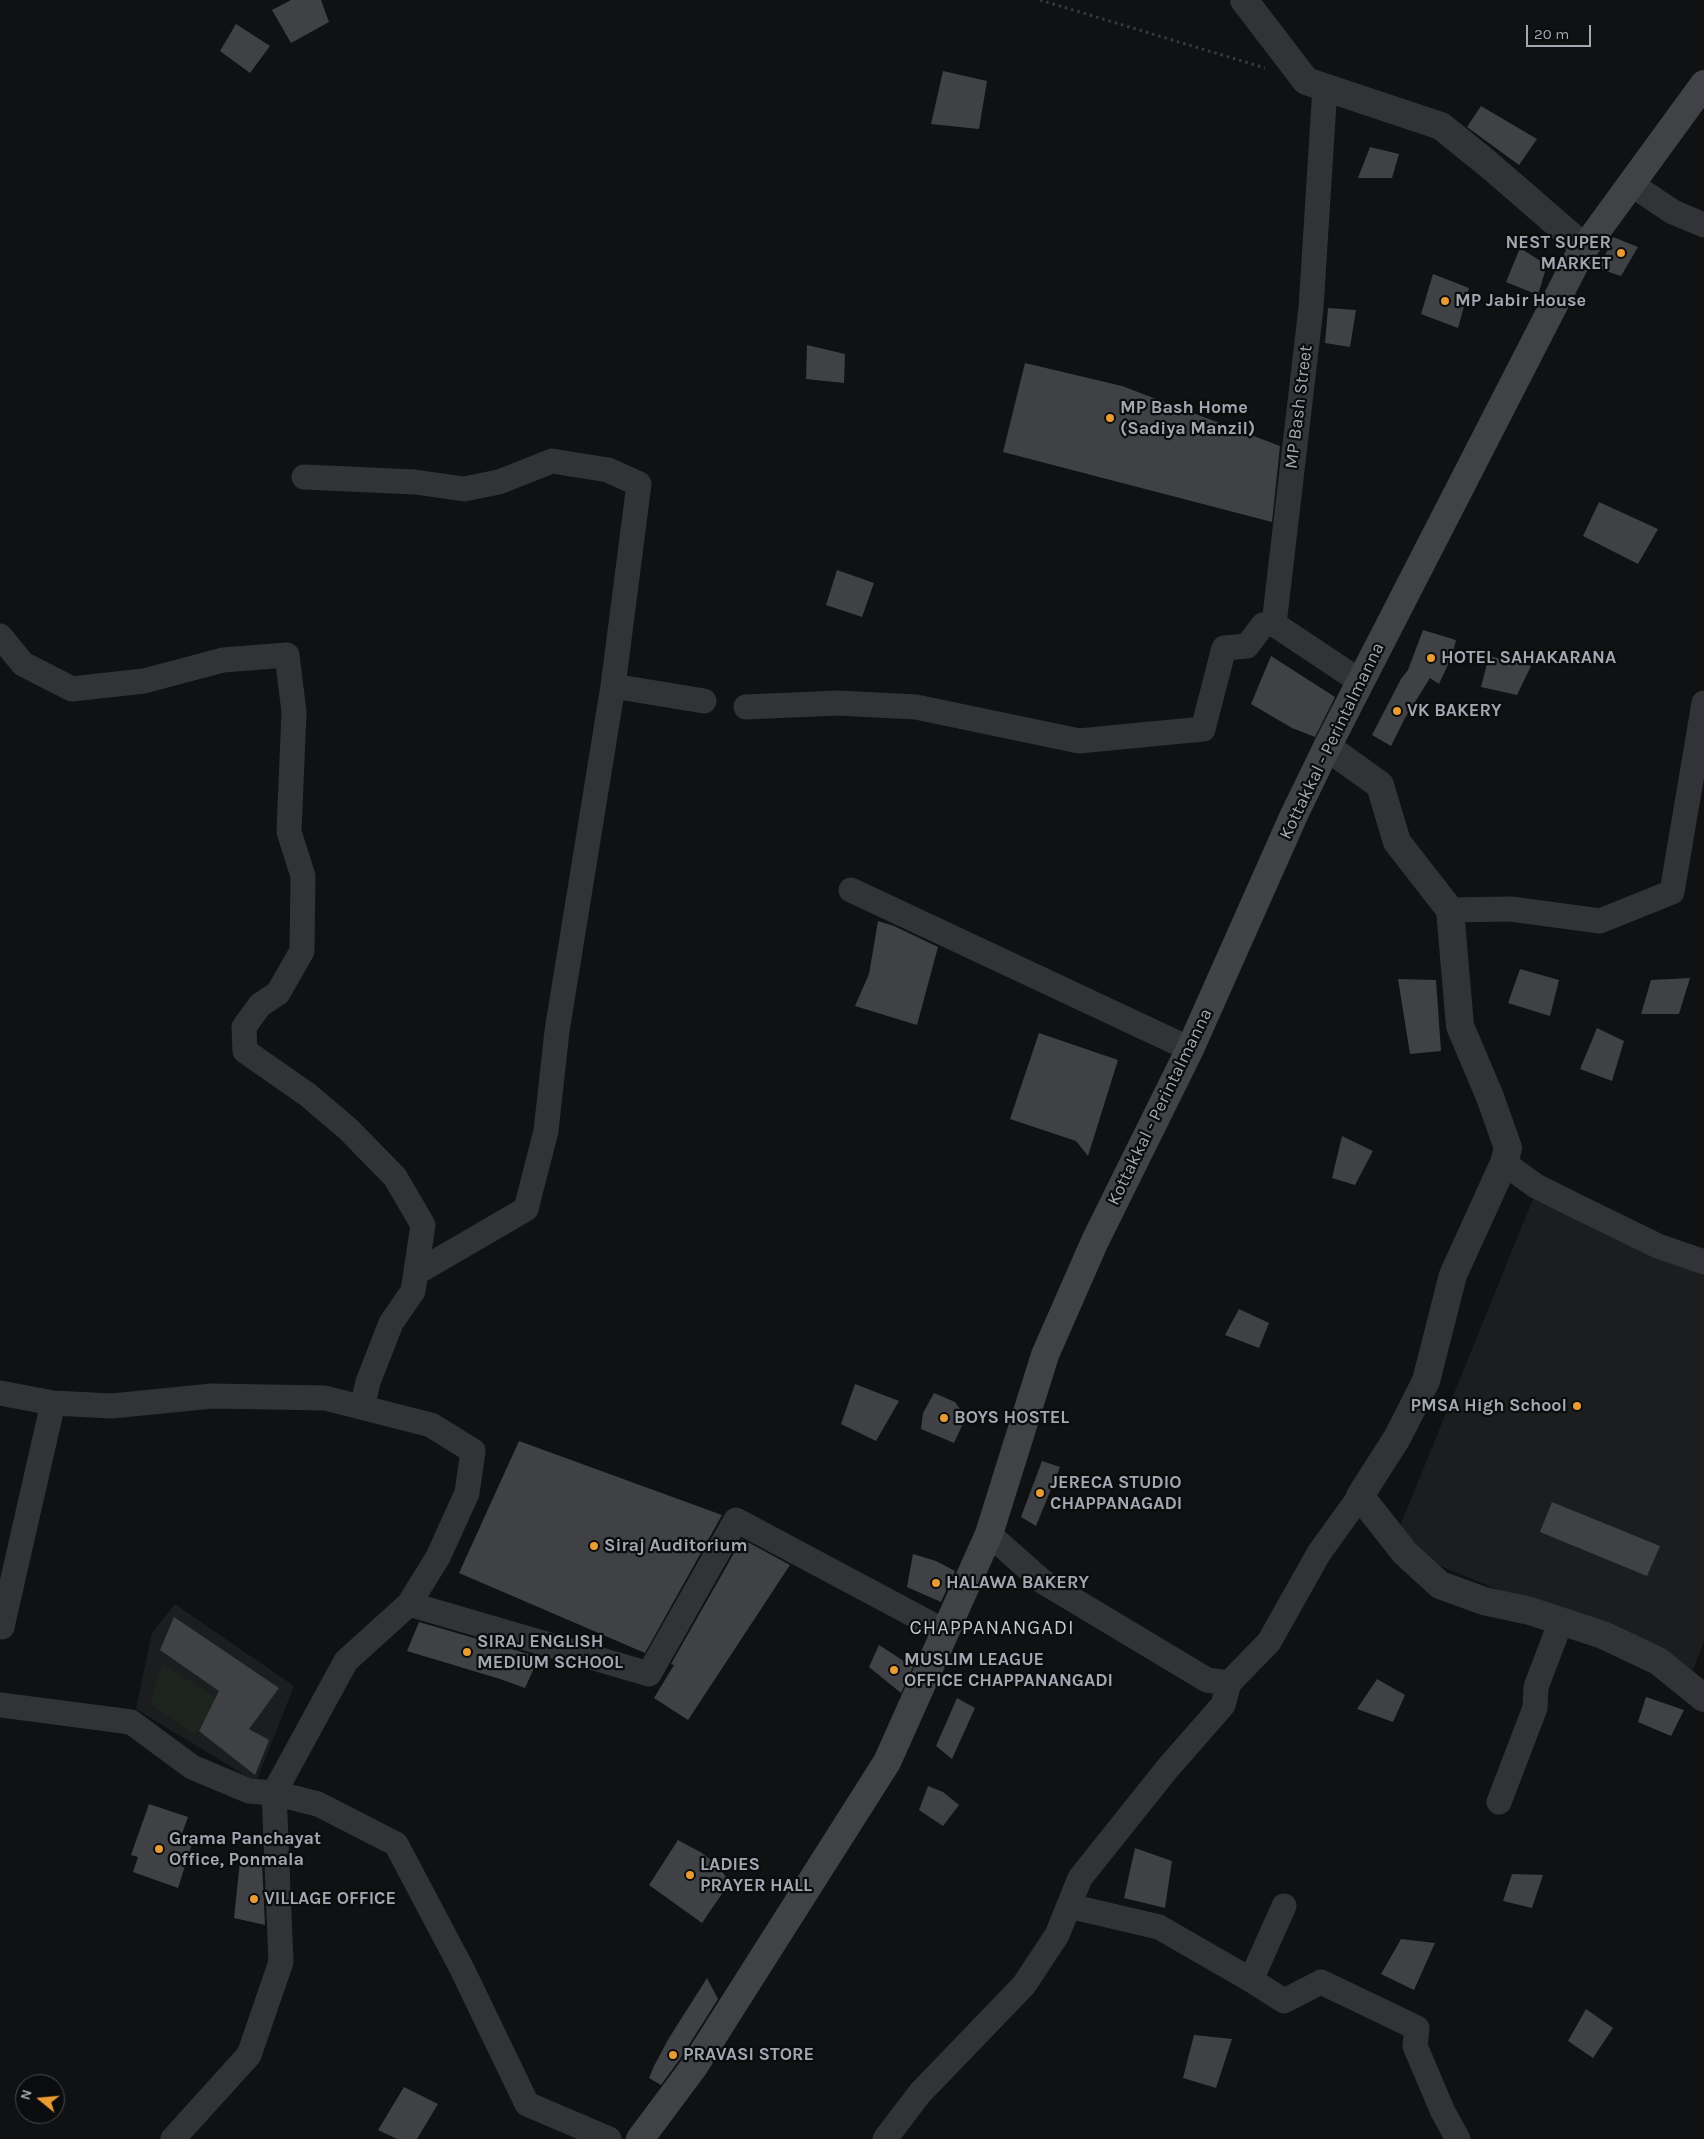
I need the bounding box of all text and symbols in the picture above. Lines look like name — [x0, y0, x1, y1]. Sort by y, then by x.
scale bar — [1529, 15, 1594, 47]
text: 20 m — [1534, 25, 1569, 43]
place label: NEST SUPER MARKET — [1505, 232, 1611, 274]
marker: NEST SUPER MARKET — [1615, 247, 1627, 259]
place label: MP Jabir House — [1455, 290, 1586, 312]
marker: MP Jabir House — [1439, 295, 1451, 307]
street label: MP Bash Street — [1281, 344, 1317, 470]
place label: MP Bash Home (Sadiya Manzil) — [1120, 397, 1255, 439]
marker: MP Bash Home (Sadiya Manzil) — [1104, 412, 1116, 424]
street label: Kottakkal - Perintalmanna — [1275, 639, 1389, 843]
place label: HOTEL SAHAKARANA — [1441, 647, 1616, 669]
marker: HOTEL SAHAKARANA — [1425, 652, 1437, 664]
place label: VK BAKERY — [1407, 700, 1502, 722]
marker: VK BAKERY — [1391, 705, 1403, 717]
street label: Kottakkal - Perintalmanna — [1103, 1005, 1217, 1209]
place label: PMSA High School — [1411, 1395, 1567, 1417]
marker: PMSA High School — [1571, 1400, 1583, 1412]
place label: BOYS HOSTEL — [954, 1407, 1069, 1429]
marker: BOYS HOSTEL — [938, 1412, 950, 1424]
place label: JERECA STUDIO CHAPPANAGADI — [1050, 1472, 1182, 1515]
marker: JERECA STUDIO CHAPPANAGADI — [1034, 1487, 1046, 1499]
place label: Siraj Auditorium — [604, 1535, 748, 1557]
marker: Siraj Auditorium — [588, 1540, 600, 1552]
place label: HALAWA BAKERY — [946, 1572, 1089, 1594]
marker: HALAWA BAKERY — [930, 1577, 942, 1589]
district label: CHAPPANANGADI — [908, 1616, 1076, 1640]
place label: SIRAJ ENGLISH MEDIUM SCHOOL — [477, 1631, 623, 1674]
marker: SIRAJ ENGLISH MEDIUM SCHOOL — [461, 1646, 473, 1658]
place label: MUSLIM LEAGUE OFFICE CHAPPANANGADI — [904, 1649, 1113, 1692]
marker: MUSLIM LEAGUE OFFICE CHAPPANANGADI — [888, 1664, 900, 1676]
place label: Grama Panchayat Office, Ponmala — [169, 1828, 321, 1870]
marker: Grama Panchayat Office, Ponmala — [153, 1843, 165, 1855]
place label: LADIES PRAYER HALL — [700, 1854, 812, 1896]
marker: LADIES PRAYER HALL — [684, 1869, 696, 1881]
place label: VILLAGE OFFICE — [264, 1888, 396, 1910]
marker: VILLAGE OFFICE — [248, 1893, 260, 1905]
place label: PRAVASI STORE — [683, 2044, 814, 2066]
marker: PRAVASI STORE — [667, 2049, 679, 2061]
north arrow — [15, 2074, 65, 2124]
text: N — [17, 2087, 36, 2102]

